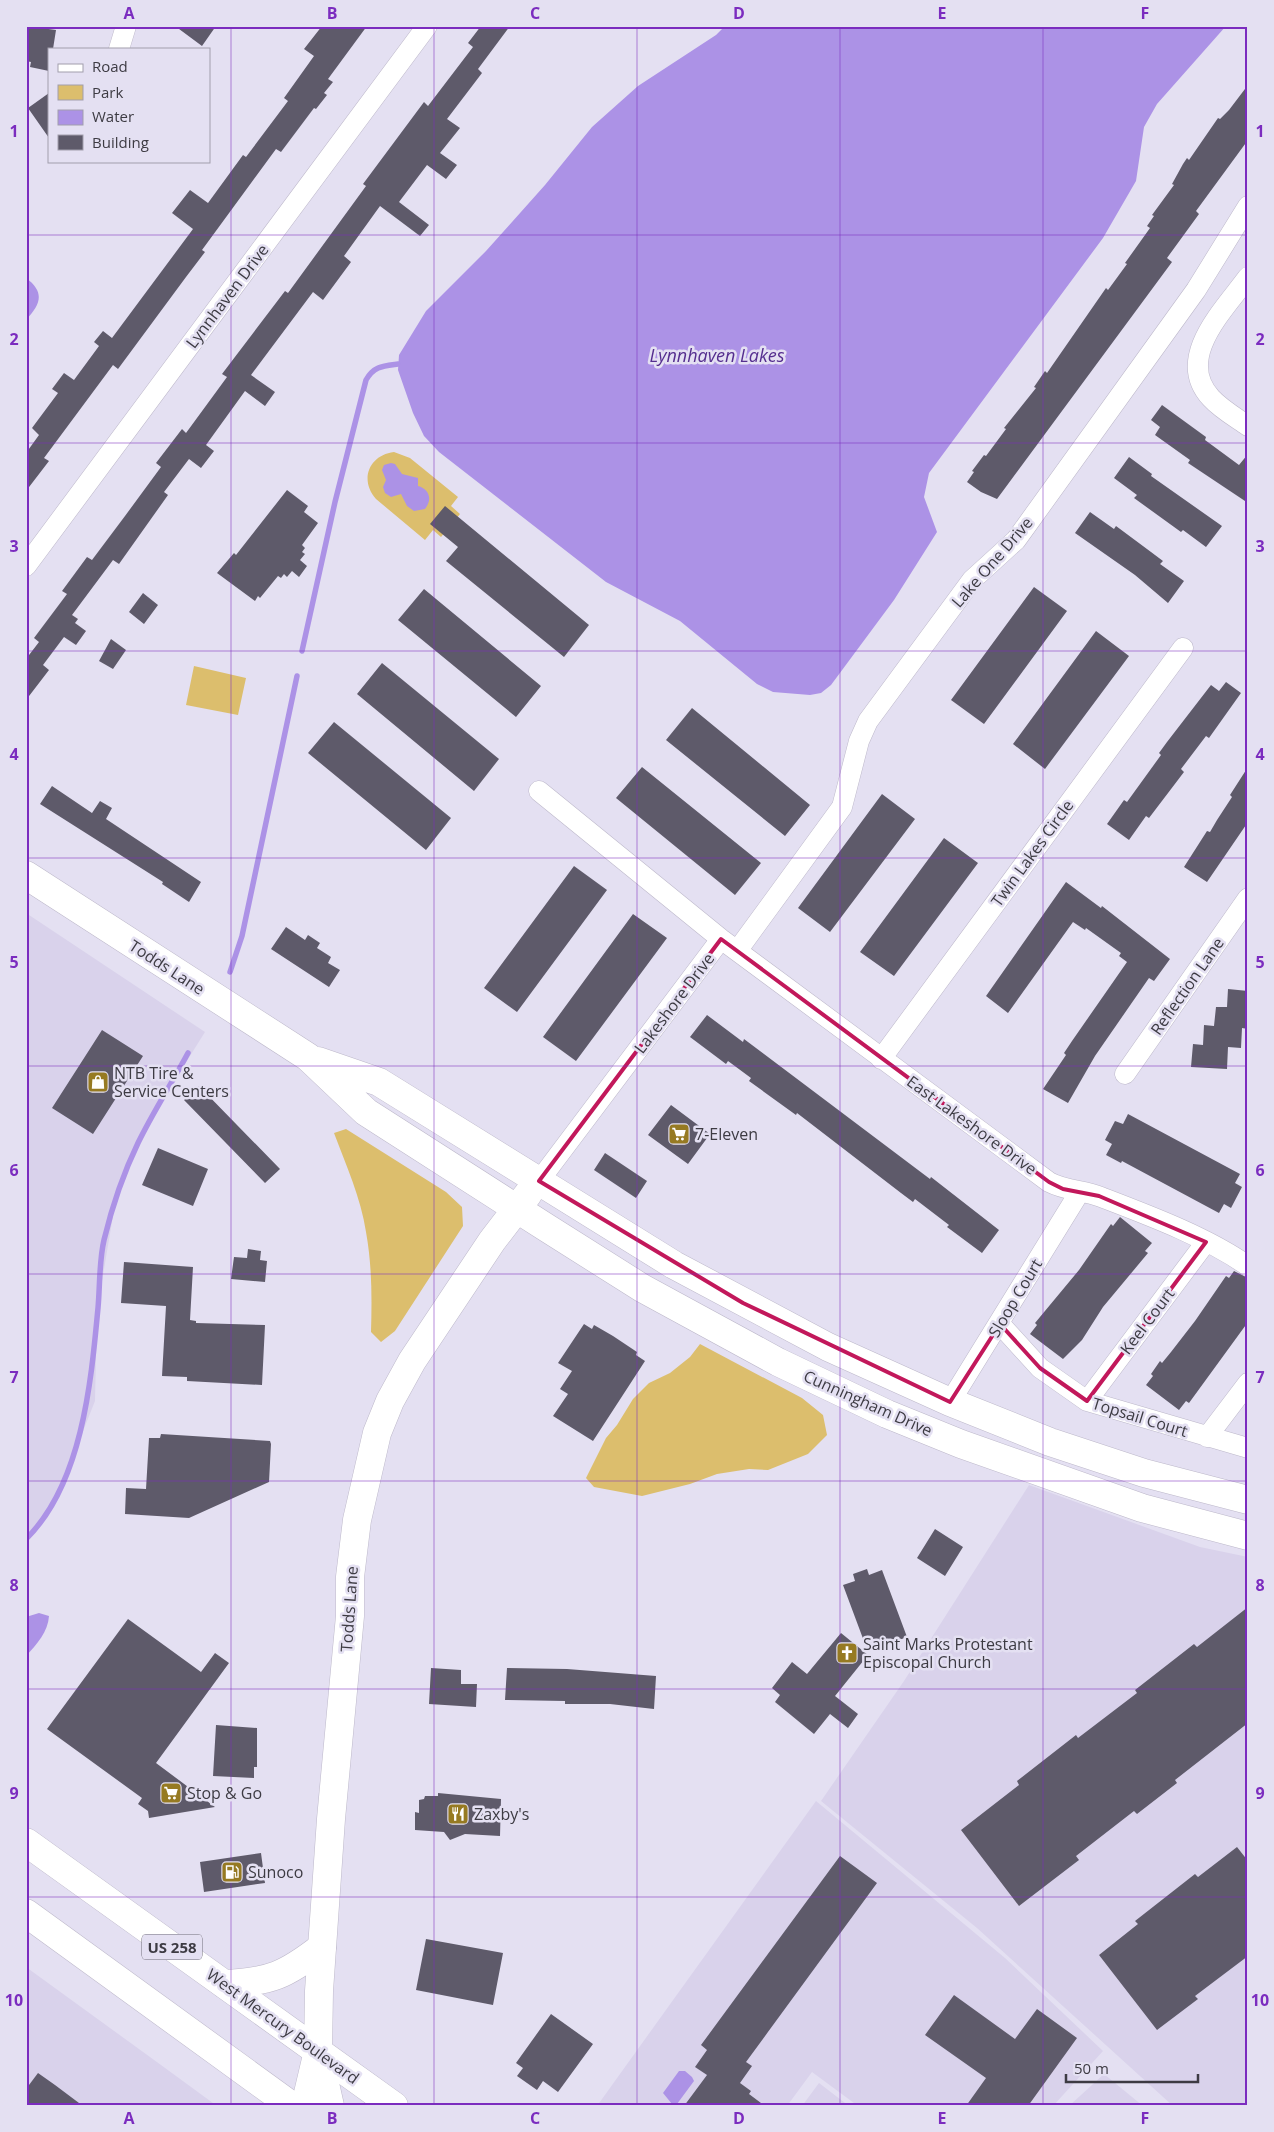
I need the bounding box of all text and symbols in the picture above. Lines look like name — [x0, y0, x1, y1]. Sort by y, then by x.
text: A — [123, 2, 135, 24]
text: B — [327, 2, 337, 24]
text: C — [530, 2, 540, 24]
text: D — [733, 2, 745, 24]
text: E — [938, 2, 947, 24]
text: F — [1141, 2, 1149, 24]
legend — [48, 48, 210, 162]
text: Road — [92, 56, 128, 76]
text: Park — [92, 82, 123, 102]
text: Water — [92, 106, 134, 126]
text: 1 — [9, 120, 19, 142]
text: 1 — [1255, 120, 1265, 142]
text: Building — [92, 132, 149, 152]
street label: Lynnhaven Drive — [181, 240, 273, 352]
text: 2 — [9, 328, 19, 350]
text: 2 — [1255, 328, 1265, 350]
water label: Lynnhaven Lakes — [650, 343, 785, 367]
street label: Lake One Drive — [947, 512, 1037, 612]
text: 3 — [9, 535, 19, 557]
text: 3 — [1255, 535, 1265, 557]
text: 4 — [9, 743, 19, 765]
text: 4 — [1255, 743, 1265, 765]
street label: Twin Lakes Circle — [986, 795, 1078, 911]
street label: Reflection Lane — [1145, 933, 1229, 1039]
street label: Todds Lane — [125, 934, 209, 1000]
street label: Lakeshore Drive — [629, 948, 719, 1058]
text: 5 — [9, 951, 19, 973]
text: 5 — [1255, 951, 1265, 973]
place label: NTB Tire & Service Centers — [114, 1062, 229, 1102]
shop icon: NTB Tire & Service Centers — [86, 1070, 110, 1094]
street label: East Lakeshore Drive — [903, 1070, 1041, 1180]
supermarket icon: 7-Eleven — [667, 1122, 691, 1146]
place label: 7-Eleven — [695, 1123, 758, 1145]
text: 6 — [9, 1159, 19, 1181]
text: 6 — [1255, 1159, 1265, 1181]
street label: Sloop Court — [983, 1254, 1047, 1341]
street label: Keel Court — [1115, 1283, 1179, 1359]
street label: Cunningham Drive — [800, 1365, 936, 1441]
text: 7 — [9, 1366, 19, 1388]
text: 7 — [1255, 1366, 1265, 1388]
street label: Topsail Court — [1090, 1392, 1191, 1442]
street label: Todds Lane — [335, 1565, 363, 1653]
text: 8 — [9, 1574, 19, 1596]
text: 8 — [1255, 1574, 1265, 1596]
place label: Saint Marks Protestant Episcopal Church — [863, 1633, 1033, 1673]
church icon: Saint Marks Protestant Episcopal Church — [835, 1641, 859, 1665]
supermarket icon: Stop & Go — [159, 1781, 183, 1805]
text: 9 — [9, 1782, 19, 1804]
place label: Stop & Go — [187, 1782, 262, 1804]
text: 9 — [1255, 1782, 1265, 1804]
restaurant icon: Zaxby's — [446, 1802, 470, 1826]
place label: Zaxby's — [474, 1803, 529, 1825]
fuel station icon: Sunoco — [220, 1860, 244, 1884]
place label: Sunoco — [248, 1861, 303, 1883]
road number: US 258 — [142, 1934, 202, 1960]
street label: West Mercury Boulevard — [202, 1963, 364, 2089]
text: 10 — [5, 1989, 23, 2011]
text: 10 — [1251, 1989, 1269, 2011]
scale bar — [1066, 2052, 1199, 2084]
text: 50 m — [1074, 2058, 1109, 2078]
text: A — [123, 2107, 135, 2129]
text: B — [327, 2107, 337, 2129]
text: C — [530, 2107, 540, 2129]
text: D — [733, 2107, 745, 2129]
text: E — [938, 2107, 947, 2129]
text: F — [1141, 2107, 1149, 2129]

